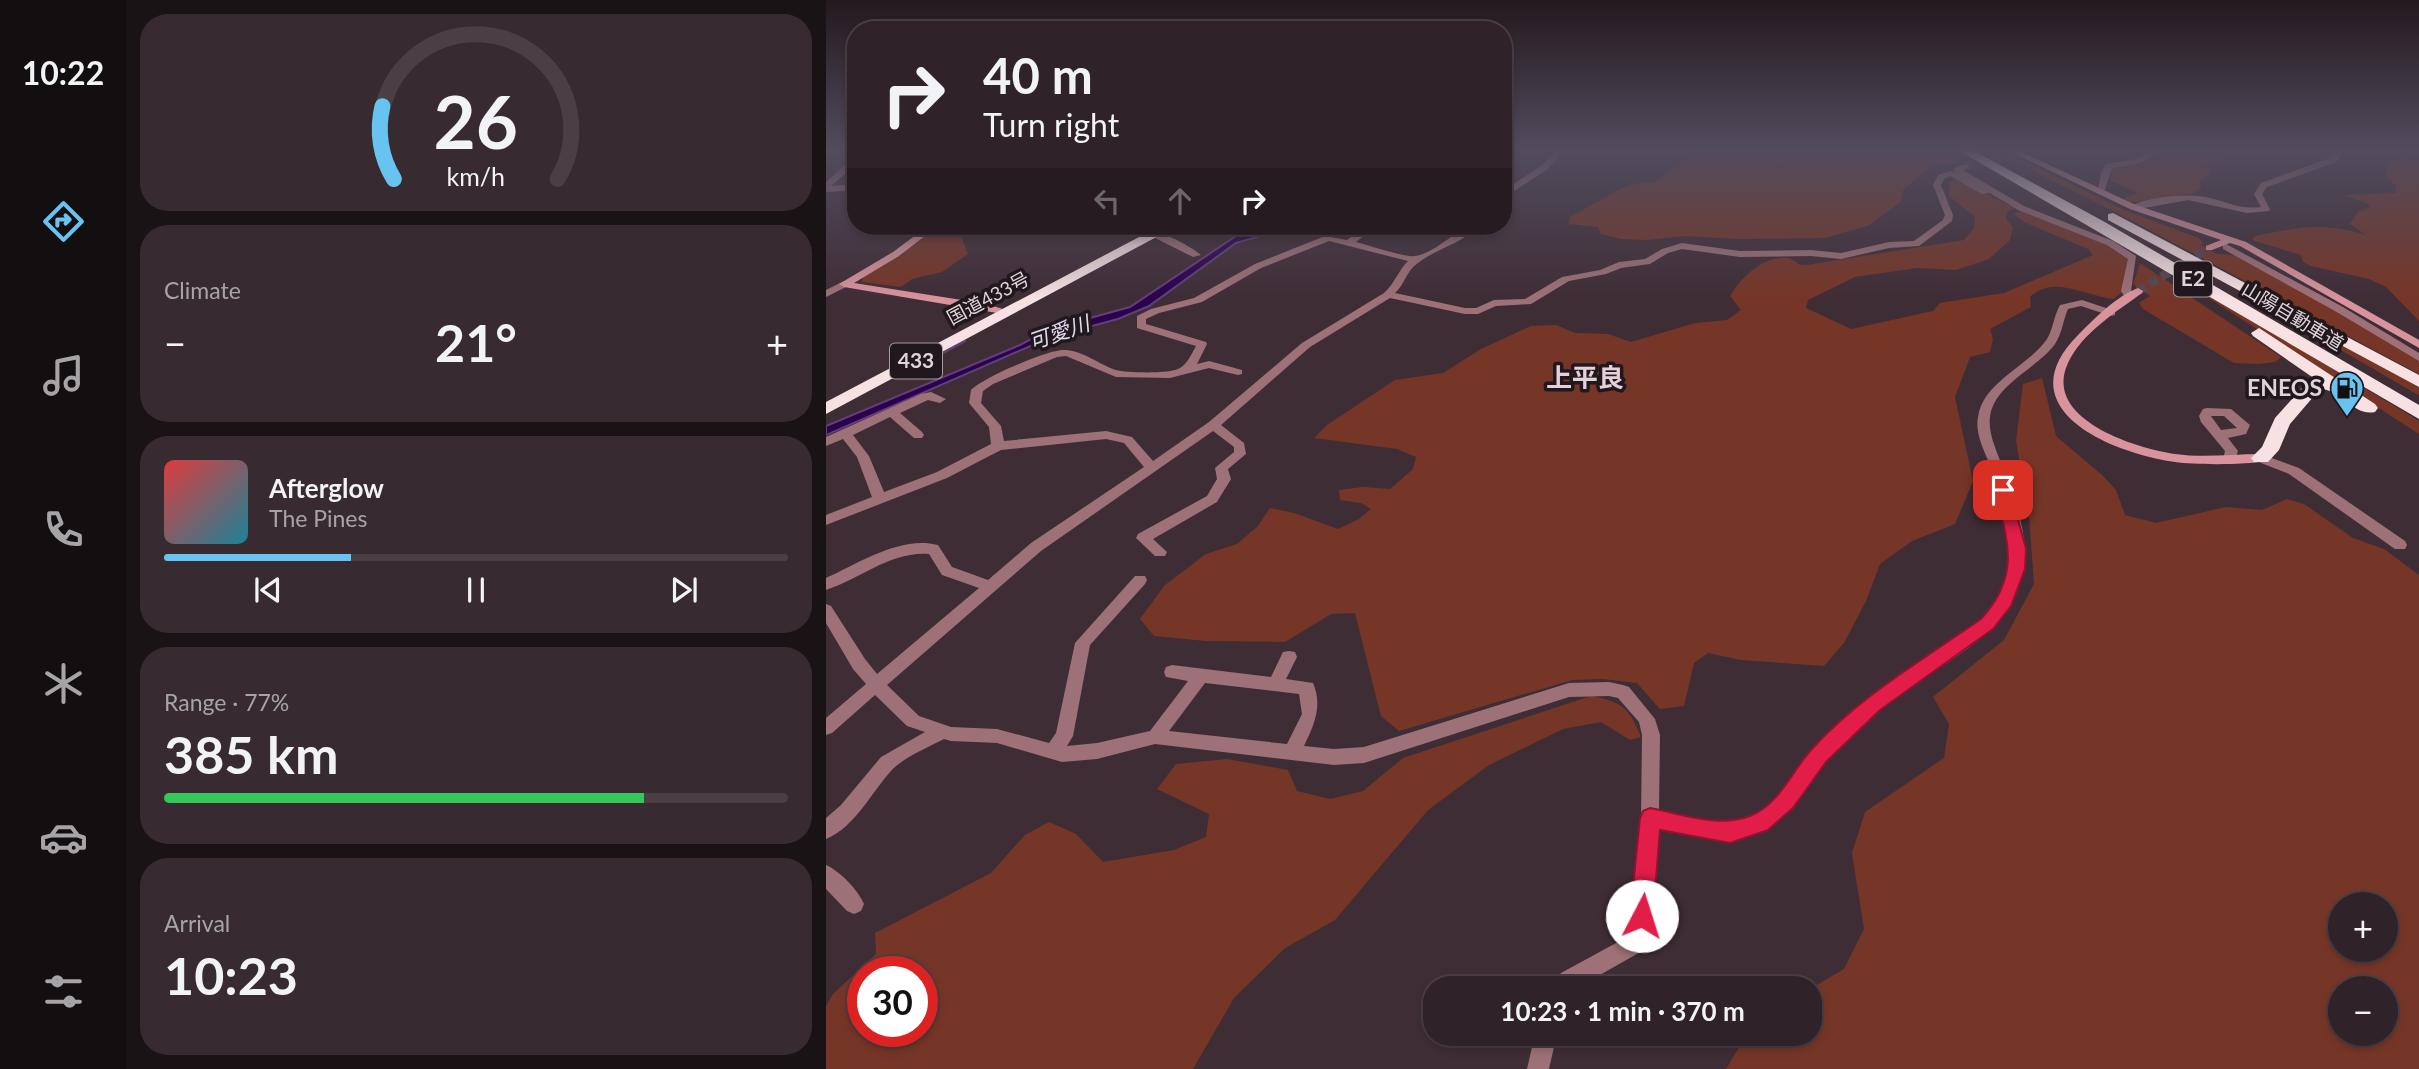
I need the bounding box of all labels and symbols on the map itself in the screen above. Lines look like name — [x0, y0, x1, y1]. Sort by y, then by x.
road number: E2 — [2174, 262, 2212, 296]
street label: 国道433号 — [943, 266, 1033, 329]
street label: 山陽自動車道 — [2238, 276, 2348, 355]
water label: 可愛川 — [1025, 309, 1094, 354]
road number: 433 — [890, 344, 942, 378]
district label: 上平良 — [1546, 361, 1624, 393]
fuel station icon: ENEOS — [2328, 369, 2366, 418]
place label: ENEOS — [2247, 373, 2322, 401]
pin — [1973, 460, 2033, 520]
position arrow — [1605, 879, 1679, 953]
speed limit sign: 30 — [847, 956, 938, 1047]

